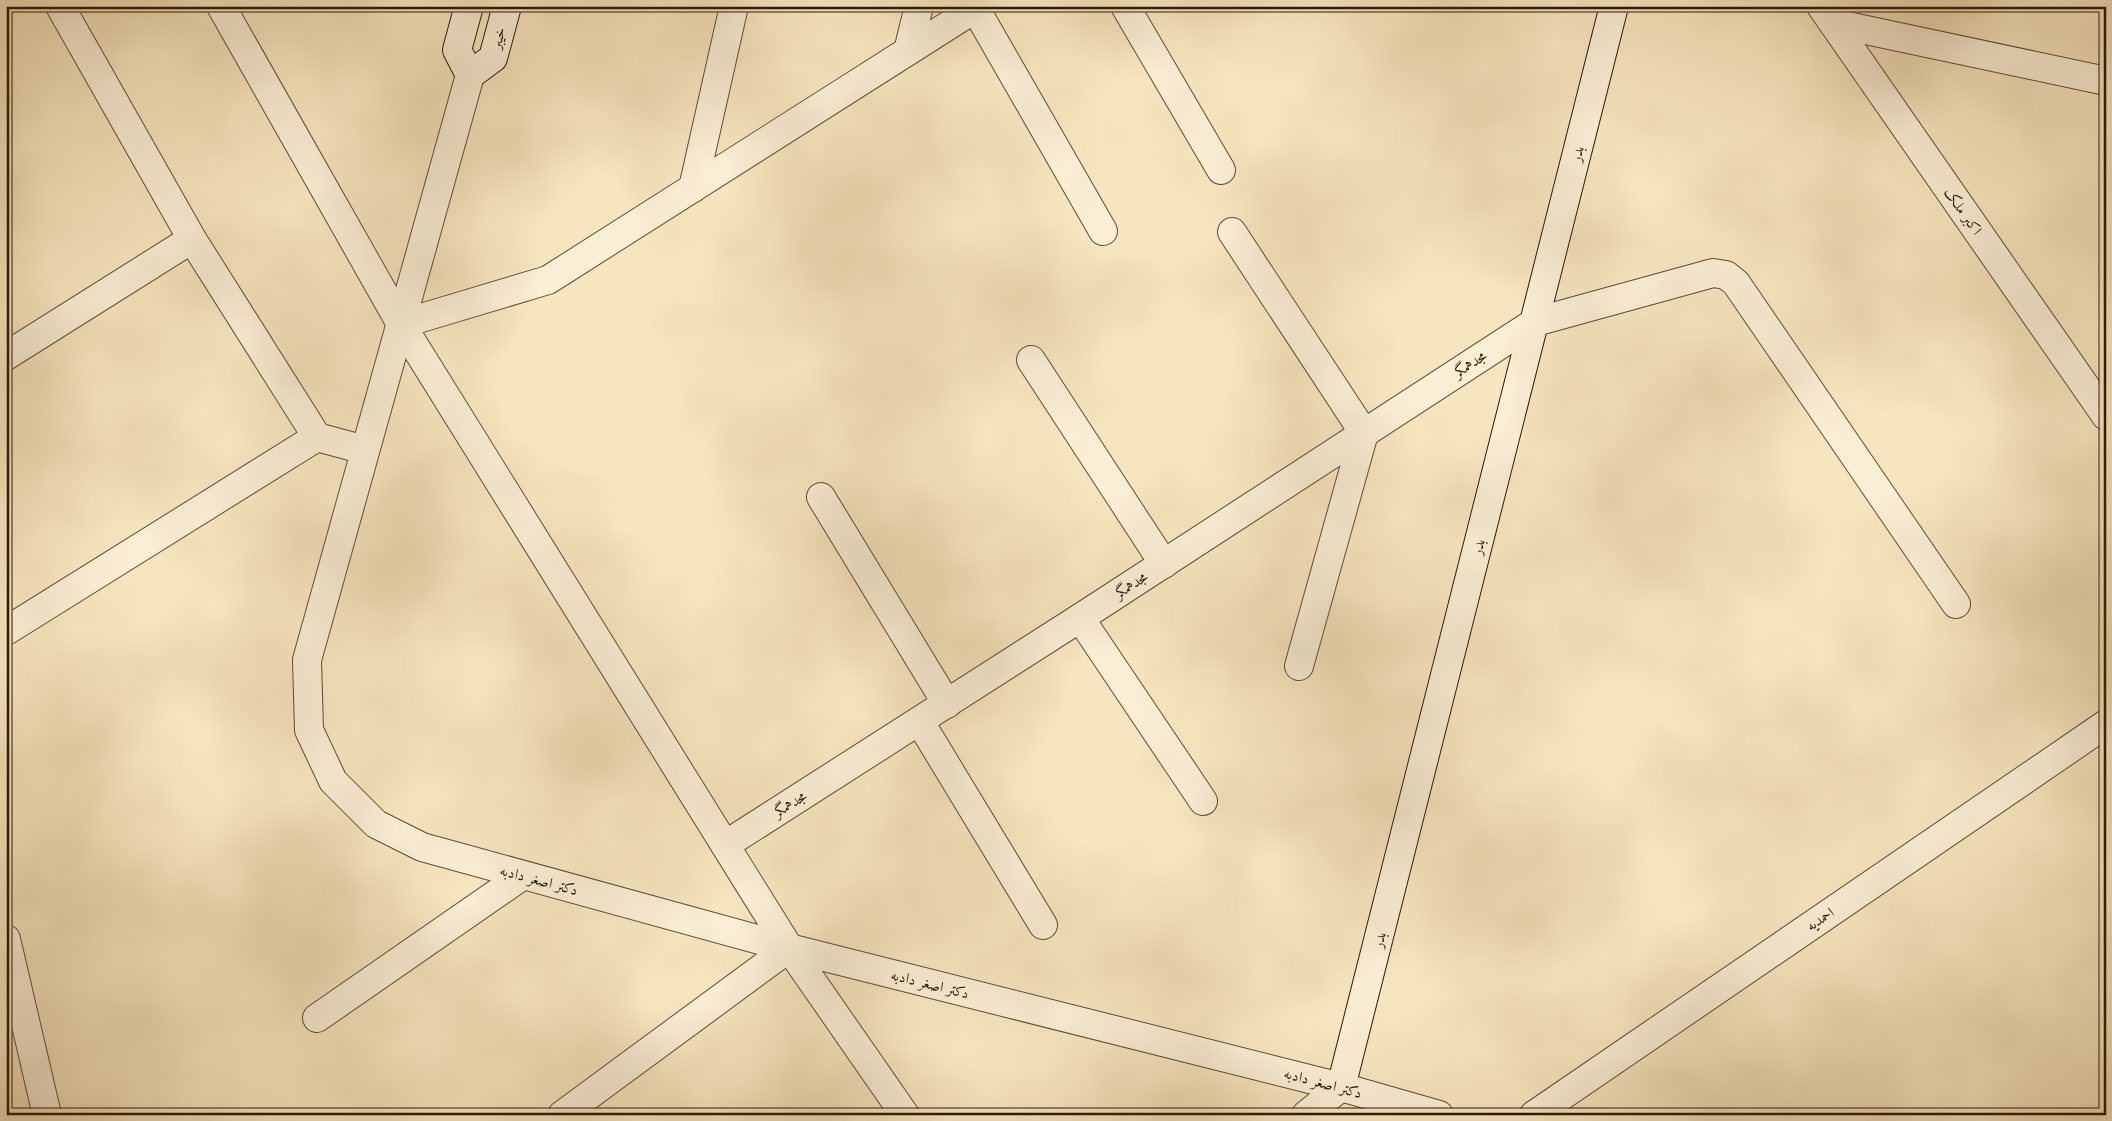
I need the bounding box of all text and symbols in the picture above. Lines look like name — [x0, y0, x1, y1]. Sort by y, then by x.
street label: خیبر — [489, 26, 510, 53]
street label: بدر — [1569, 145, 1588, 166]
street label: اکبر ملک — [1940, 184, 1985, 238]
street label: مجدهمگر — [1448, 347, 1491, 383]
street label: بدر — [1470, 538, 1489, 559]
street label: مجدهمگر — [1109, 568, 1152, 604]
street label: مجدهمگر — [768, 787, 811, 823]
street label: دکتر اصغر دادبه — [498, 863, 579, 900]
street label: احمدیه — [1804, 906, 1837, 935]
street label: بدر — [1371, 931, 1390, 952]
street label: دکتر اصغر دادبه — [889, 968, 971, 1003]
street label: دکتر اصغر دادبه — [1282, 1066, 1363, 1103]

